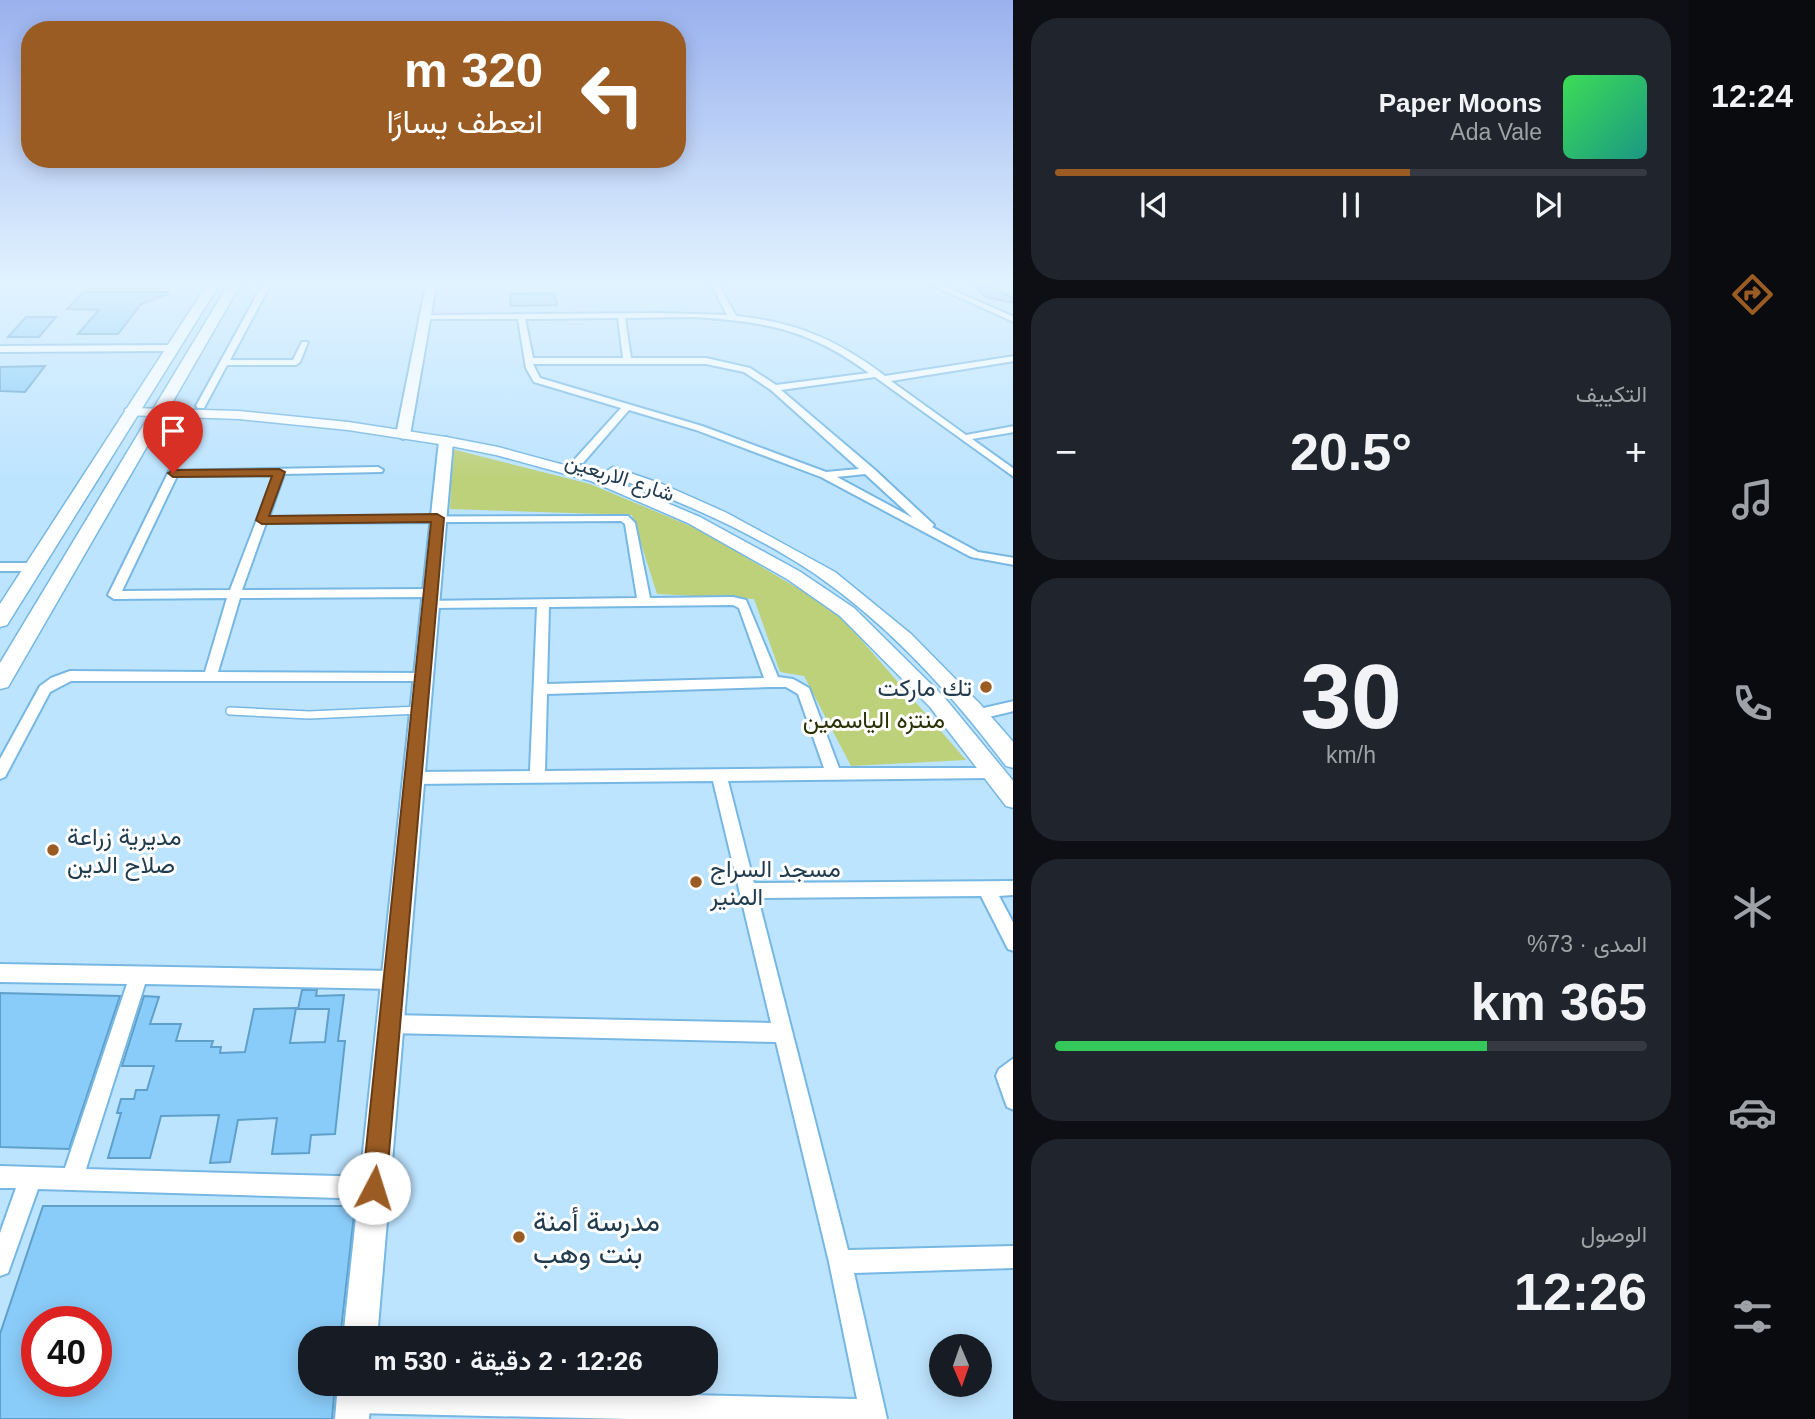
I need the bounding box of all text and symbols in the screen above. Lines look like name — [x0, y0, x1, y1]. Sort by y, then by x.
text: 320 m — [404, 43, 543, 97]
icon: left — [567, 49, 658, 140]
text: 12:24 — [1711, 78, 1793, 114]
text: Paper Moons — [1379, 88, 1542, 118]
text: انعطف يسارًا — [386, 104, 543, 140]
text: Ada Vale — [1450, 119, 1542, 145]
icon: previous — [1135, 186, 1173, 224]
icon: pause — [1332, 186, 1370, 224]
icon: next — [1529, 186, 1567, 224]
icon: directions — [1728, 270, 1777, 319]
text: التكييف — [1576, 381, 1647, 407]
pin — [143, 401, 203, 473]
icon: arrive — [154, 412, 192, 450]
text: 20.5° — [1290, 423, 1412, 481]
text: − — [1055, 431, 1077, 473]
text: + — [1625, 431, 1647, 473]
street label: شارع الاربعين — [562, 449, 677, 508]
icon: music — [1728, 475, 1777, 524]
text: 30 — [1300, 646, 1402, 747]
place label: تك ماركت — [878, 674, 972, 703]
marker: تك ماركت — [978, 679, 994, 695]
icon: phone — [1728, 679, 1777, 728]
park label: منتزه الياسمين — [803, 706, 945, 735]
text: km/h — [1326, 742, 1376, 768]
place label: مديرية زراعة صلاح الدين — [67, 823, 182, 881]
marker: مديرية زراعة صلاح الدين — [45, 842, 61, 858]
place label: مسجد السراج المنير — [709, 855, 841, 912]
marker: مسجد السراج المنير — [688, 874, 704, 890]
icon: climate — [1728, 883, 1777, 932]
text: المدى · 73% — [1527, 931, 1647, 957]
text: 365 km — [1471, 973, 1647, 1031]
icon: car — [1728, 1088, 1777, 1137]
position arrow — [337, 1151, 411, 1225]
place label: مدرسة أمنة بنت وهب — [533, 1206, 660, 1271]
text: الوصول — [1581, 1221, 1647, 1247]
marker: مدرسة أمنة بنت وهب — [511, 1229, 527, 1245]
text: 12:26 — [1514, 1263, 1647, 1321]
icon: filters — [1728, 1292, 1777, 1341]
speed limit sign: 40 — [21, 1306, 112, 1397]
north arrow — [929, 1334, 992, 1396]
map controls — [929, 1334, 992, 1397]
text: 12:26 · 2 دقيقة · 530 m — [373, 1346, 643, 1376]

